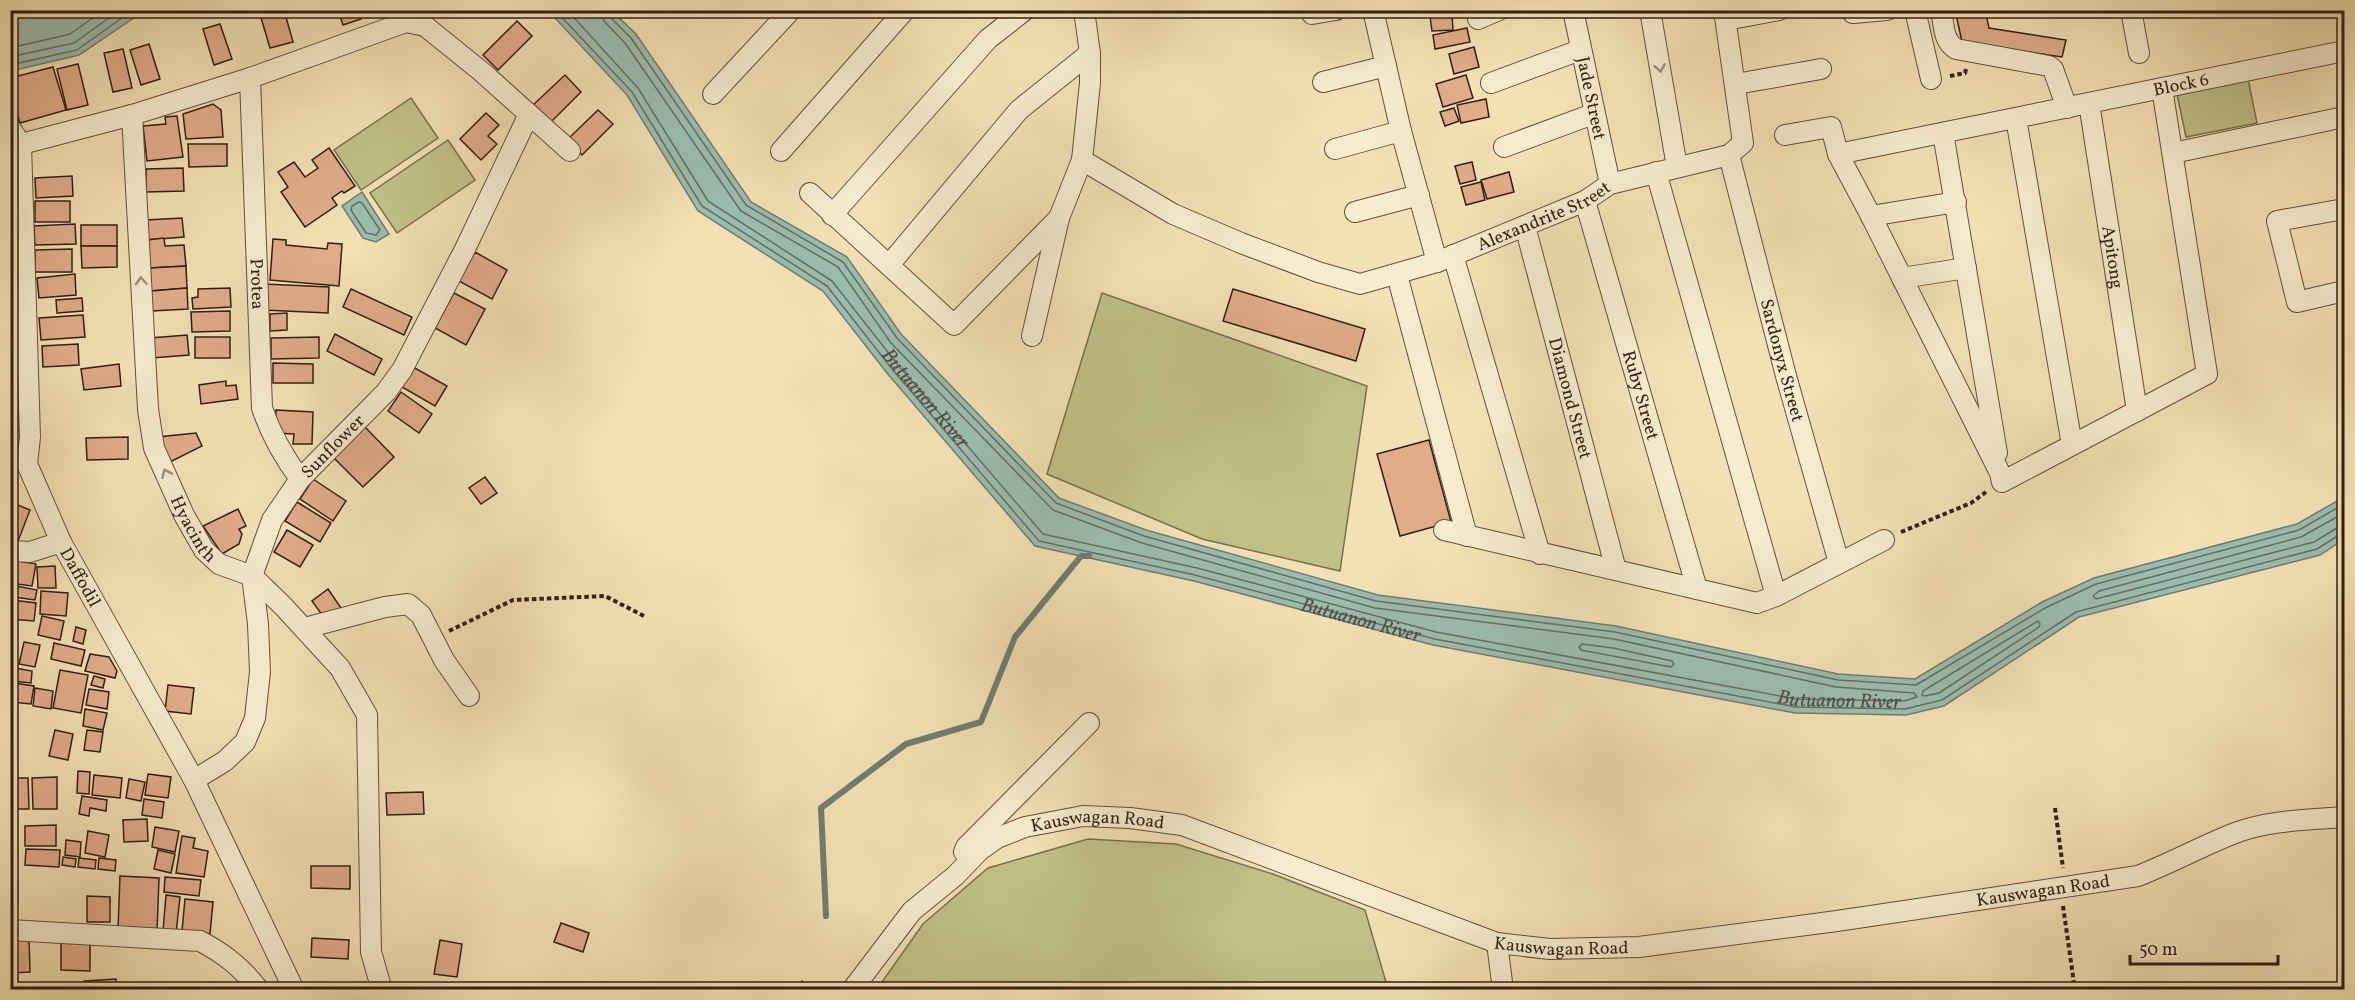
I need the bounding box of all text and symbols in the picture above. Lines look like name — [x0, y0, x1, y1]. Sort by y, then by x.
street label: Jade Street — [1569, 54, 1611, 142]
one-way arrow — [1653, 63, 1666, 73]
street label: Block 6 — [2151, 68, 2211, 104]
street label: Alexandrite Street — [1474, 176, 1616, 258]
street label: Apitong — [2094, 224, 2129, 291]
street label: Protea — [243, 258, 269, 310]
one-way arrow — [135, 276, 148, 285]
street label: Sardonyx Street — [1753, 296, 1809, 425]
street label: Diamond Street — [1541, 335, 1597, 462]
water label: Butuanon River — [874, 343, 976, 455]
street label: Ruby Street — [1615, 348, 1664, 443]
street label: Sunflower — [296, 409, 371, 485]
one-way arrow — [161, 468, 173, 479]
street label: Hyacinth — [163, 492, 221, 569]
street label: Daffodil — [53, 544, 106, 612]
water label: Butuanon River — [1298, 592, 1424, 651]
water label: Butuanon River — [1775, 684, 1902, 717]
street label: Kauswagan Road — [1029, 805, 1166, 840]
street label: Kauswagan Road — [1975, 869, 2112, 914]
scale bar — [2130, 928, 2278, 966]
street label: Kauswagan Road — [1493, 932, 1629, 963]
text: 50 m — [2139, 938, 2178, 963]

